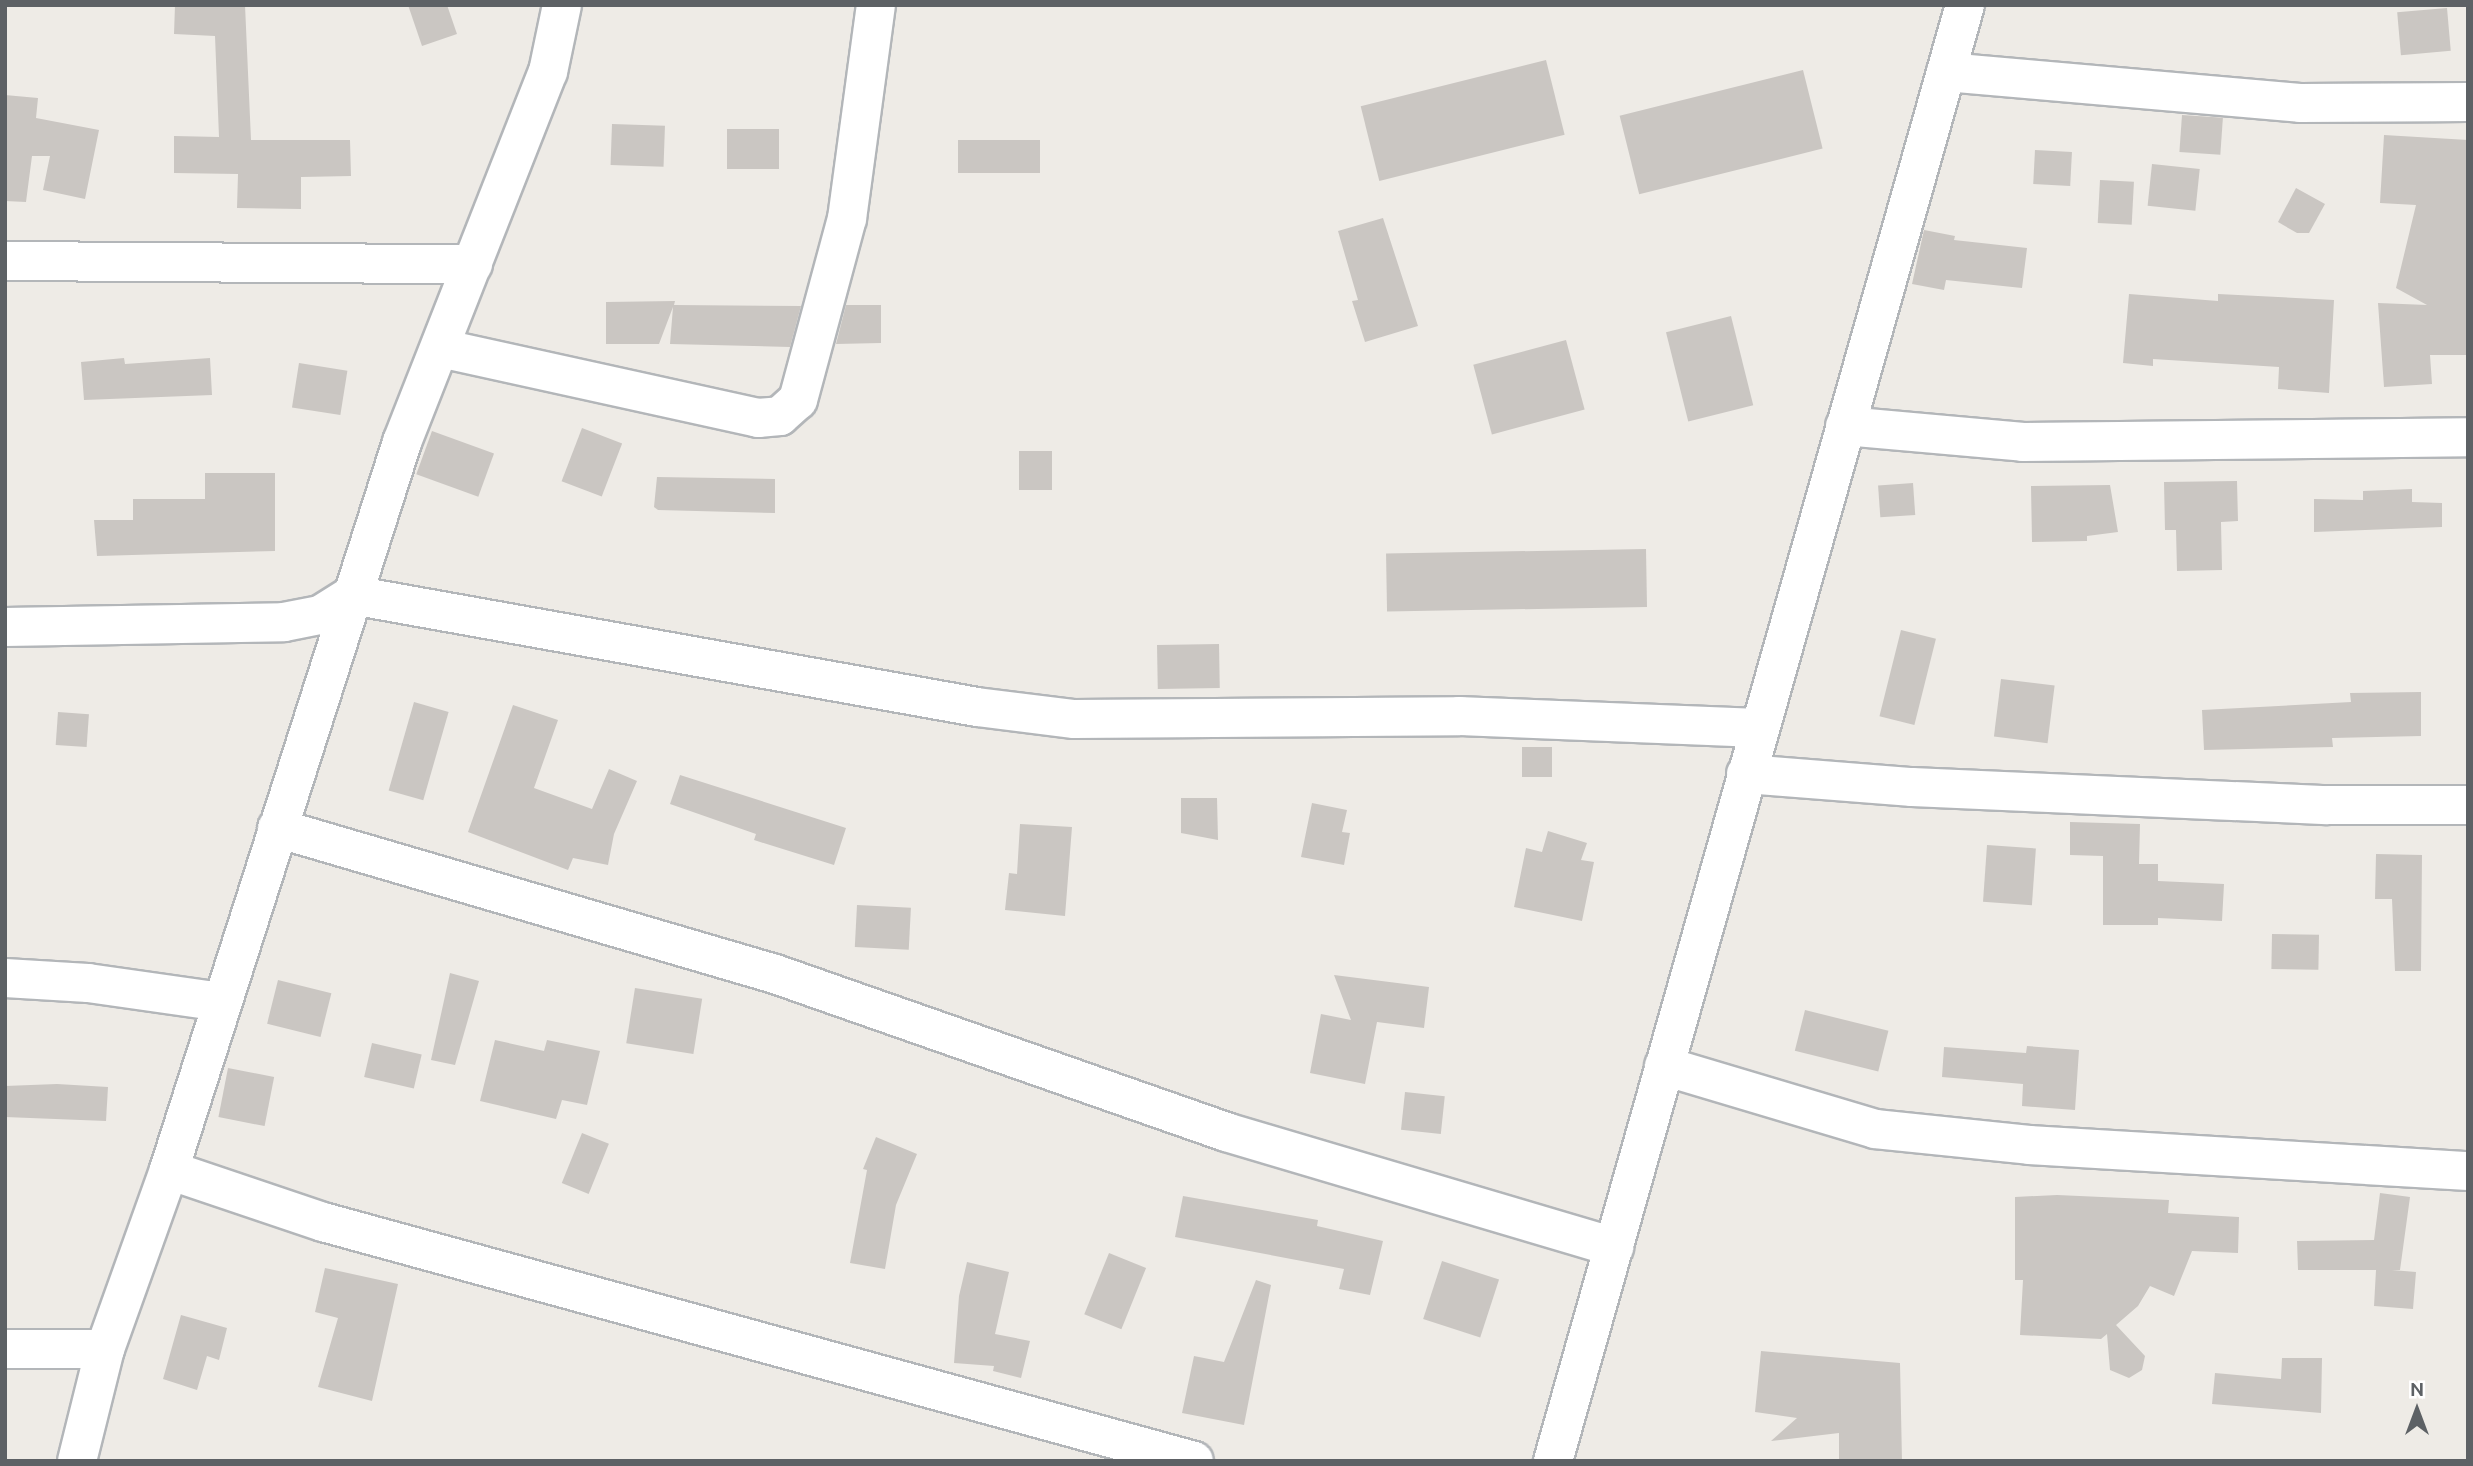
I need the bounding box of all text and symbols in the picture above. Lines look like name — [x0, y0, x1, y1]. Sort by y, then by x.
north arrow — [2382, 1375, 2452, 1445]
text: N — [2410, 1378, 2424, 1400]

